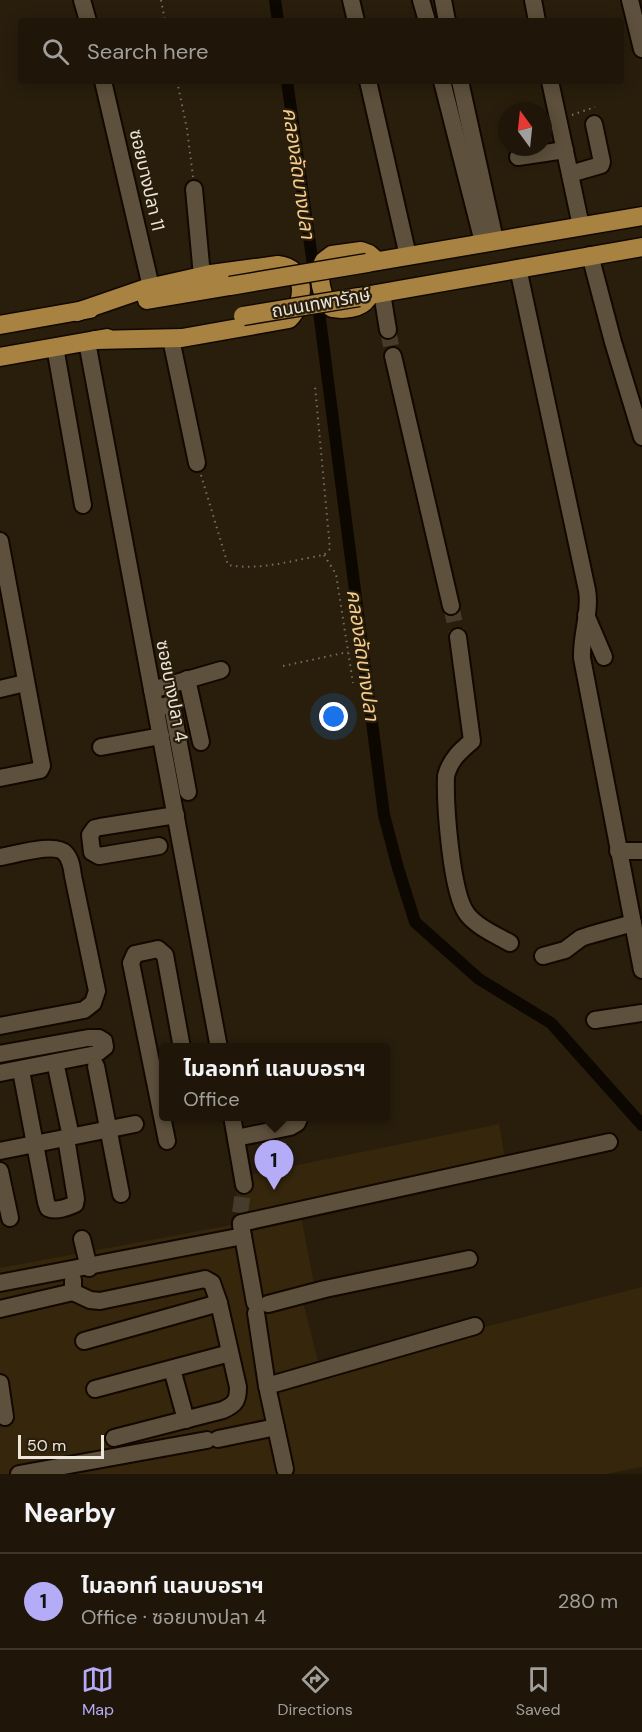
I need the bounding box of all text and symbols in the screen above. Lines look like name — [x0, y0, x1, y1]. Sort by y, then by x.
search box — [18, 18, 624, 84]
icon: search — [39, 35, 72, 68]
text: Search here — [87, 37, 208, 66]
north arrow — [498, 102, 552, 156]
water label: คลองลัดบางปลา — [277, 106, 321, 241]
street label: ซอยบางปลา 11 — [124, 127, 170, 233]
street label: ถนนเทพารักษ์ — [270, 282, 372, 324]
water label: คลองลัดบางปลา — [341, 588, 385, 723]
street label: ซอยบางปลา 4 — [150, 638, 194, 744]
your location — [319, 702, 348, 731]
popup — [159, 1043, 390, 1121]
text: ไมลอทท์ แลบบอราฯ — [183, 1054, 366, 1083]
text: Office — [183, 1086, 240, 1112]
pin: 1 — [254, 1140, 294, 1190]
scale bar — [18, 1432, 104, 1460]
text: 50 m — [27, 1435, 66, 1456]
text: Nearby — [24, 1496, 116, 1530]
text: ไมลอทท์ แลบบอราฯ — [81, 1571, 264, 1600]
text: 1 — [40, 1588, 47, 1614]
text: 280 m — [558, 1588, 618, 1614]
text: Office · ซอยบางปลา 4 — [81, 1604, 266, 1630]
tab: Map — [81, 1663, 114, 1720]
tab: Directions — [277, 1663, 353, 1720]
tab: Saved — [516, 1663, 561, 1720]

